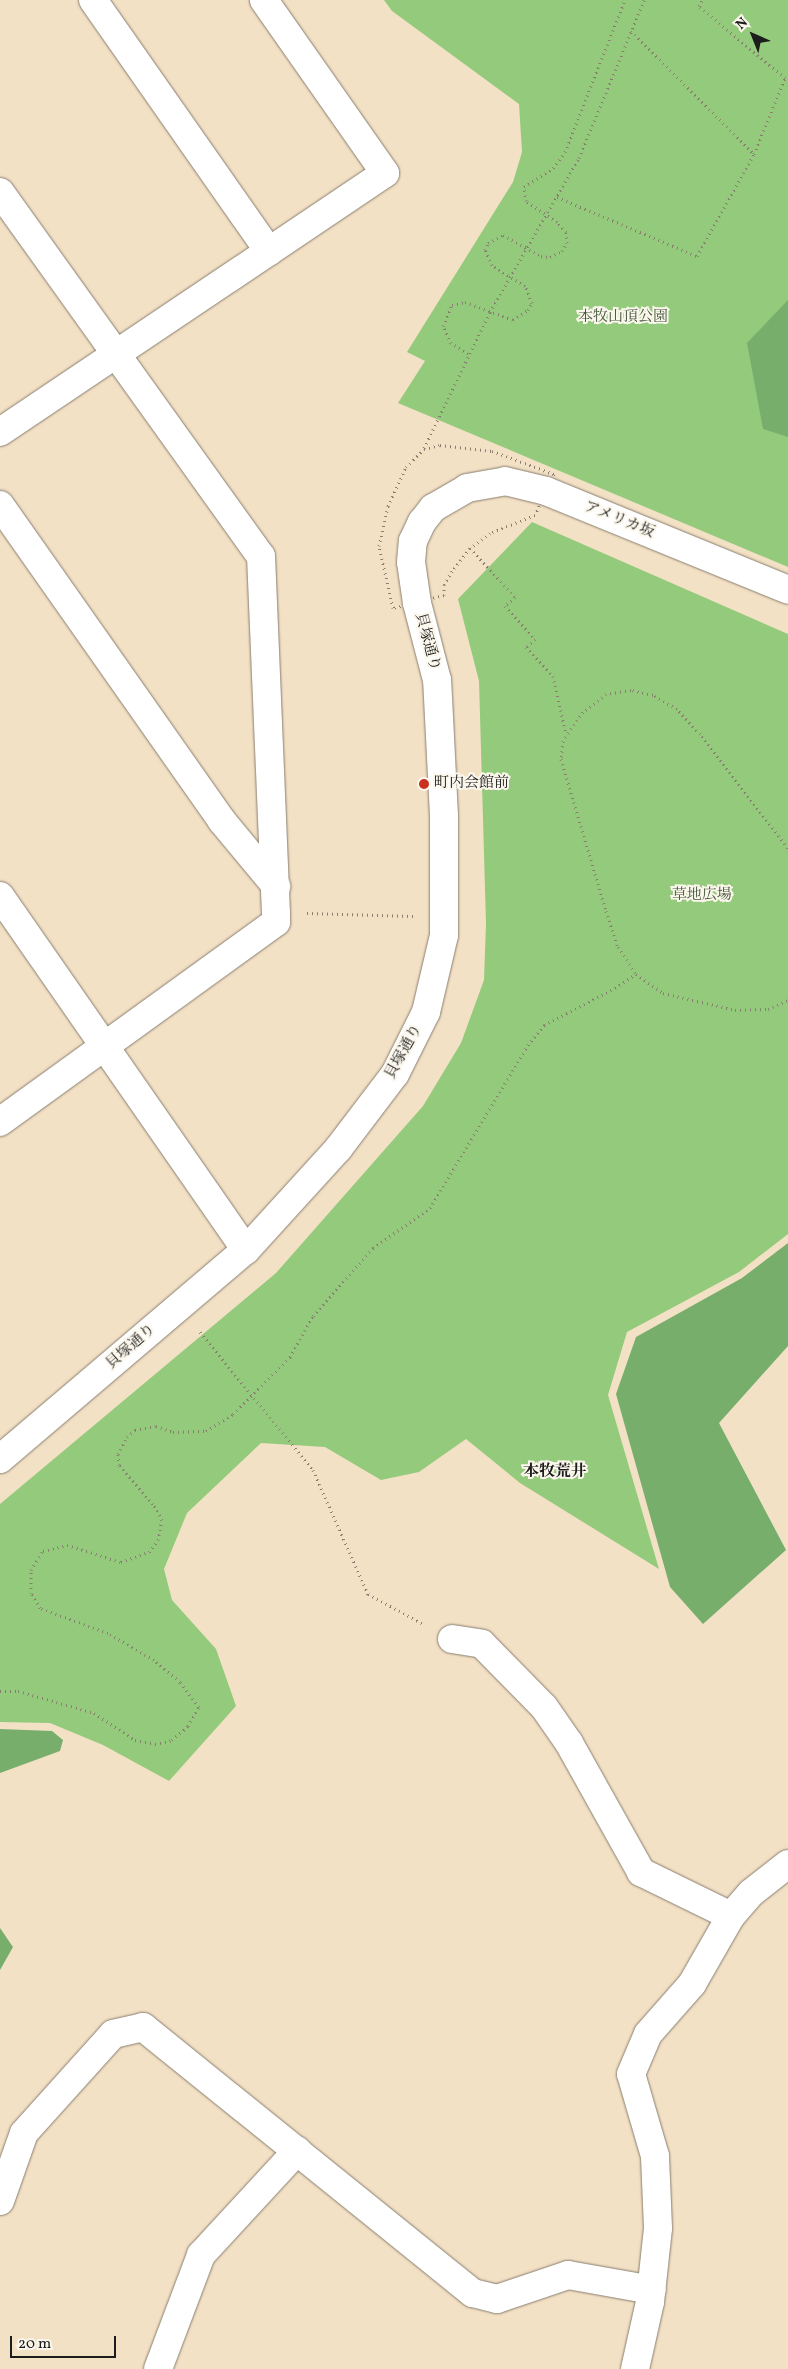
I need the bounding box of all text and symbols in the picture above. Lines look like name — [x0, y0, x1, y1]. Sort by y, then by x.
north arrow — [728, 10, 778, 60]
text: N — [732, 13, 752, 34]
park label: 本牧山頂公園 — [578, 309, 668, 327]
street label: アメリカ坂 — [581, 498, 657, 542]
street label: 貝塚通り — [411, 611, 443, 673]
place label: 町内会館前 — [434, 775, 509, 793]
marker: 町内会館前 — [418, 778, 430, 790]
park label: 草地広場 — [672, 887, 732, 905]
street label: 貝塚通り — [382, 1021, 426, 1083]
street label: 貝塚通り — [102, 1321, 160, 1373]
district label: 本牧荒井 — [523, 1462, 587, 1482]
scale bar — [12, 2326, 119, 2358]
text: 20 m — [18, 2334, 51, 2355]

